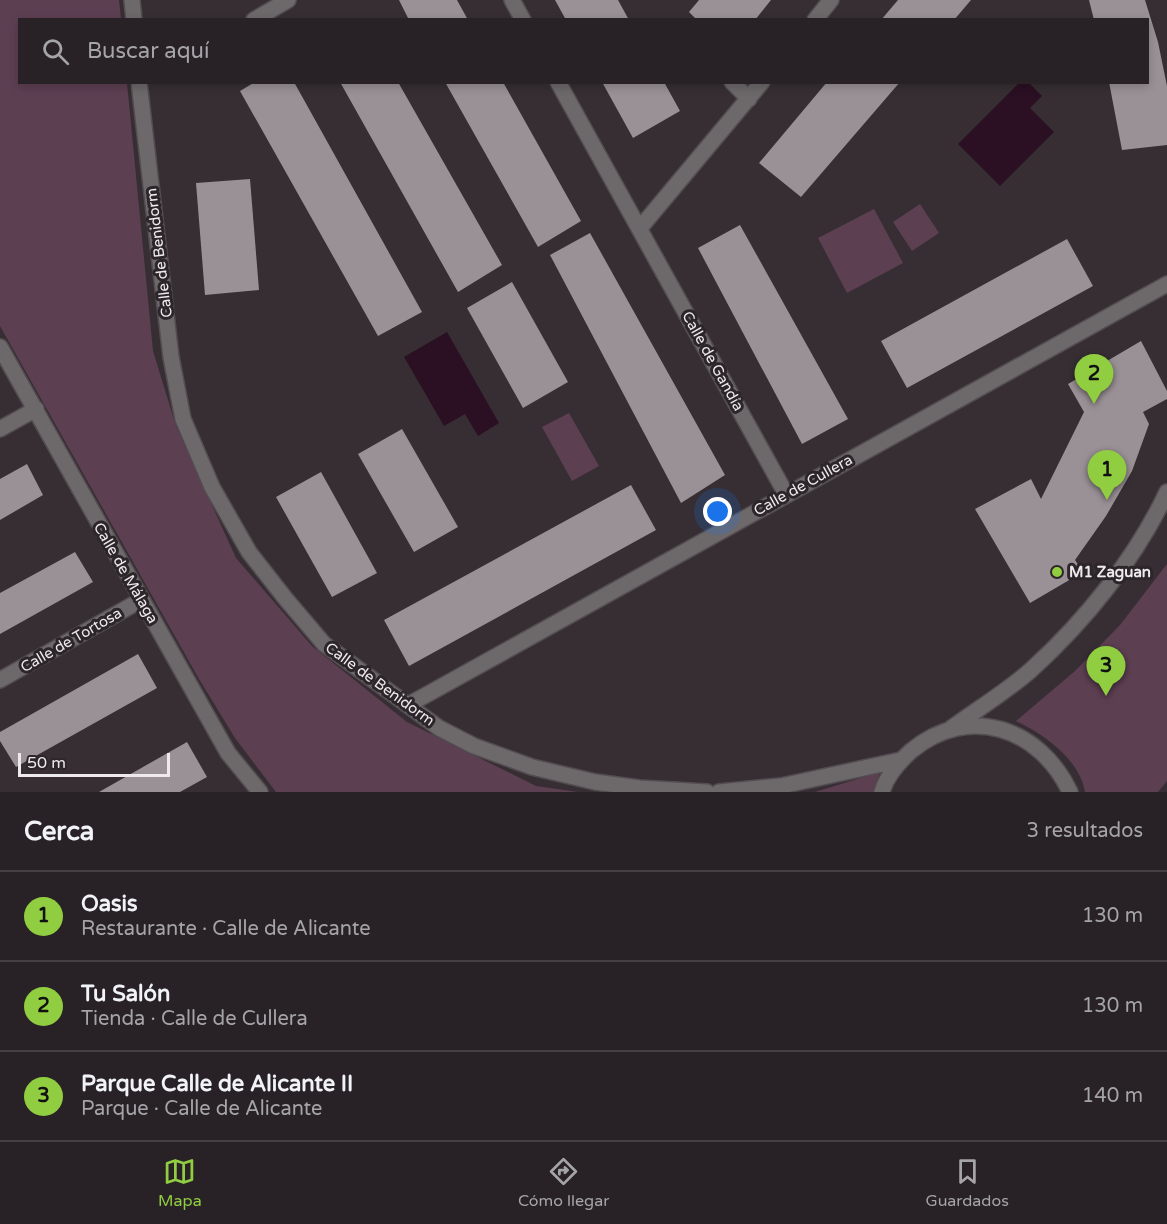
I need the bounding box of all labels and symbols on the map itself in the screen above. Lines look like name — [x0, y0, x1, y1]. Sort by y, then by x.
street label: Calle de Benidorm — [142, 187, 176, 319]
street label: Calle de Gandía — [678, 308, 748, 414]
pin: 2 — [1074, 354, 1114, 404]
street label: Calle de Cullera — [750, 450, 856, 520]
pin: 1 — [1088, 450, 1126, 500]
your location — [703, 497, 732, 526]
street label: Calle de Málaga — [90, 519, 162, 627]
place label: M1 Zaguan — [1069, 563, 1151, 582]
marker: M1 Zaguan — [1050, 565, 1064, 579]
street label: Calle de Tortosa — [17, 604, 125, 676]
street label: Calle de Benidorm — [322, 638, 438, 730]
pin: 3 — [1086, 646, 1126, 696]
scale bar — [18, 750, 170, 778]

